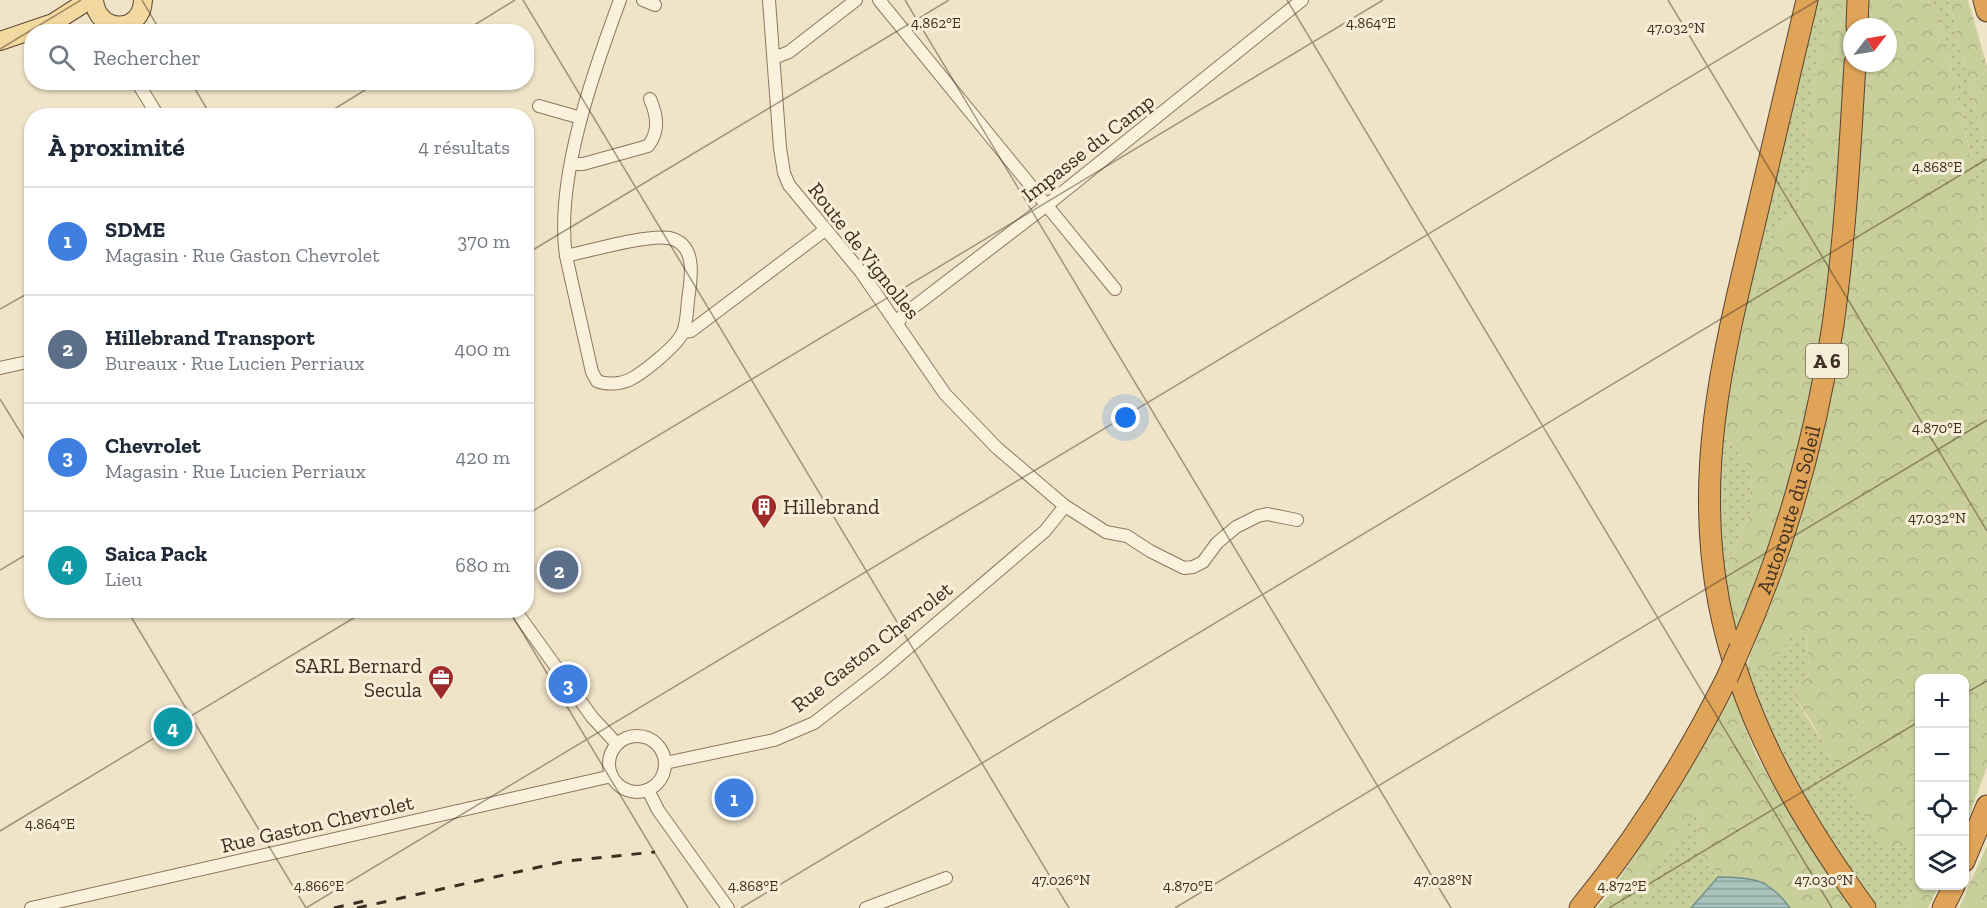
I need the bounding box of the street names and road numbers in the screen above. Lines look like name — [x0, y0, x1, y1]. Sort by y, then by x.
street label: Impasse du Camp — [1017, 88, 1159, 207]
street label: Route de Vignolles — [803, 177, 926, 324]
road number: A 6 — [1806, 344, 1848, 378]
street label: Autoroute du Soleil — [1751, 423, 1825, 597]
street label: Rue Gaston Chevrolet — [786, 576, 957, 717]
street label: Rue Gaston Chevrolet — [218, 789, 416, 858]

